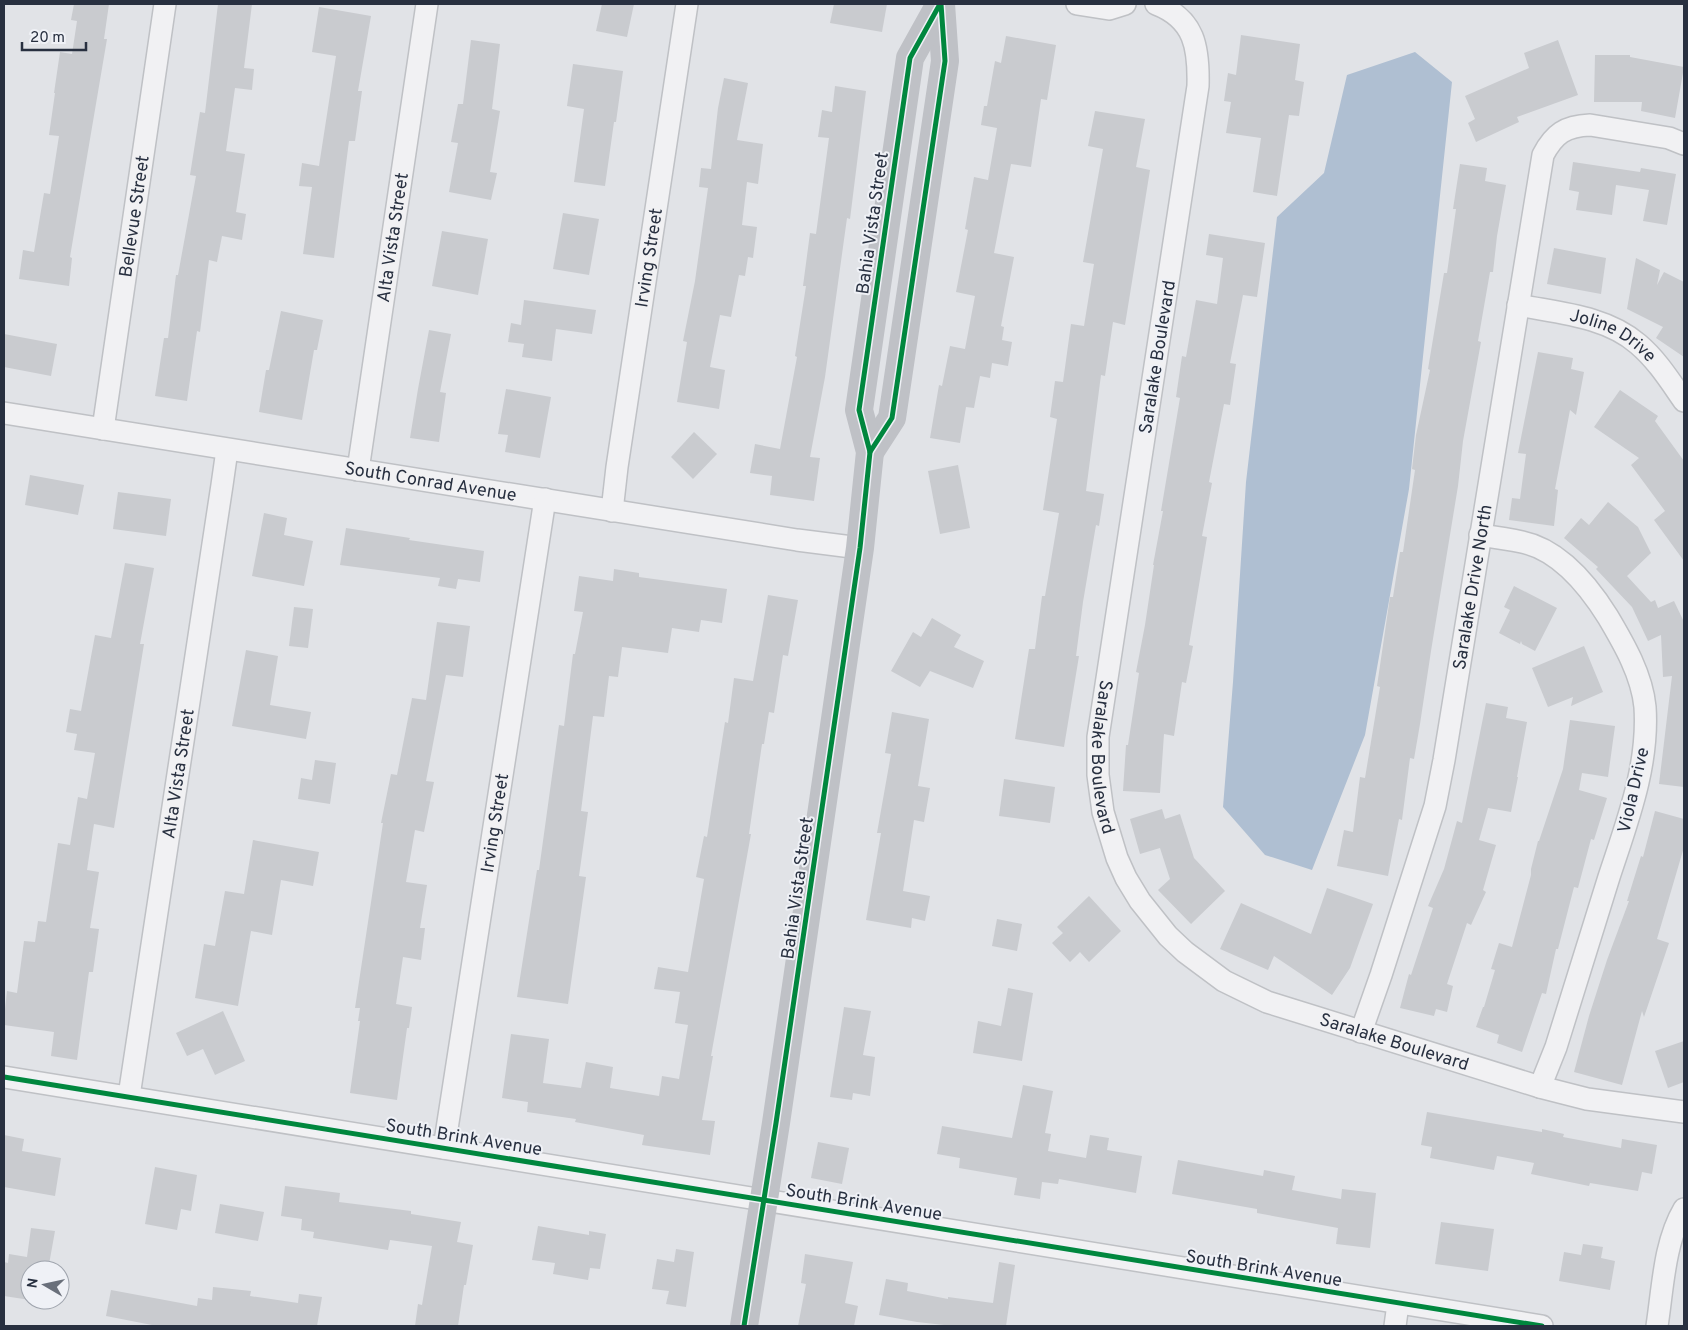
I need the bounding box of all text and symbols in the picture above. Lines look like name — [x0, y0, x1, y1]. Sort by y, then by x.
scale bar — [22, 20, 86, 52]
text: 20 m — [30, 29, 65, 48]
street label: Bahia Vista Street — [852, 151, 895, 296]
street label: Bellevue Street — [115, 154, 156, 279]
street label: Alta Vista Street — [373, 171, 415, 304]
street label: Irving Street — [631, 207, 669, 309]
street label: Saralake Boulevard — [1135, 279, 1182, 436]
street label: Joline Drive — [1567, 305, 1661, 368]
street label: South Conrad Avenue — [343, 458, 518, 508]
street label: Saralake Drive North — [1449, 503, 1499, 672]
street label: Saralake Boulevard — [1085, 678, 1119, 837]
street label: Alta Vista Street — [158, 707, 201, 840]
street label: Viola Drive — [1613, 745, 1655, 836]
street label: Irving Street — [477, 772, 515, 875]
street label: Bahia Vista Street — [777, 816, 820, 961]
street label: Saralake Boulevard — [1316, 1009, 1471, 1077]
street label: South Brink Avenue — [384, 1115, 544, 1162]
street label: South Brink Avenue — [784, 1180, 944, 1227]
street label: South Brink Avenue — [1184, 1246, 1344, 1293]
north arrow — [20, 1260, 70, 1310]
text: N — [24, 1277, 43, 1290]

